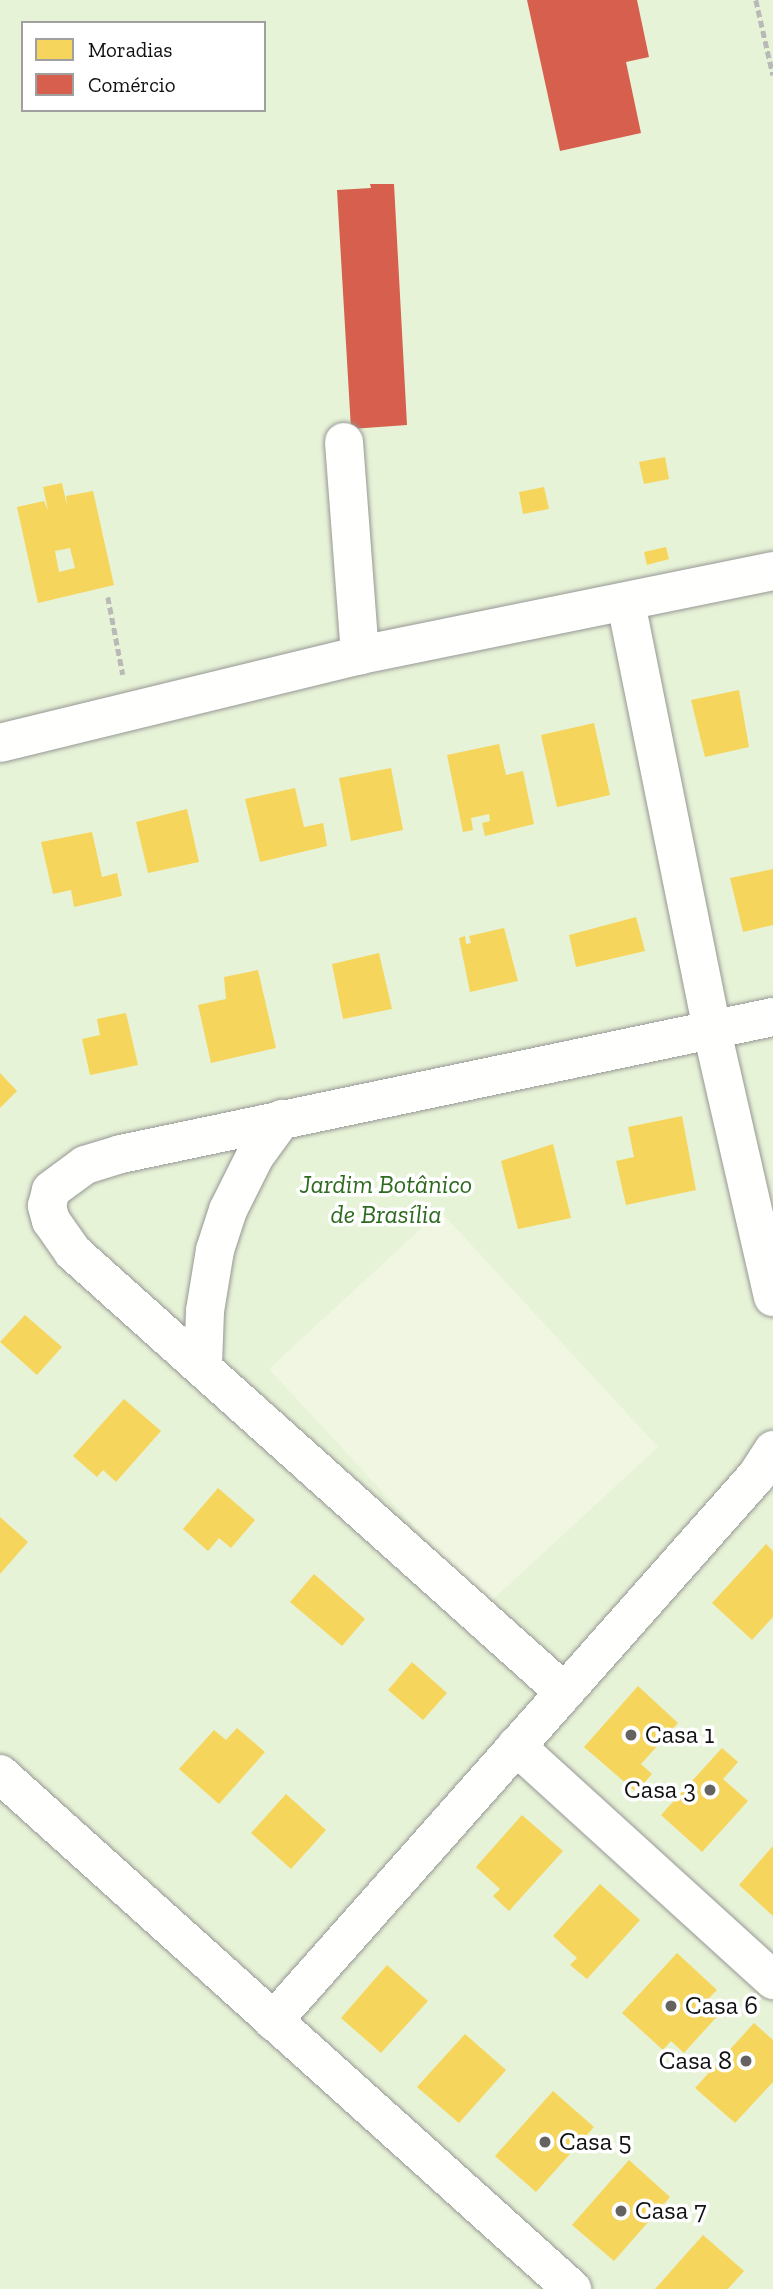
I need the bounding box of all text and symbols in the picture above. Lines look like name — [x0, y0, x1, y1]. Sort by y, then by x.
legend — [21, 21, 266, 112]
text: Moradias — [88, 37, 173, 62]
text: Comércio — [88, 72, 176, 97]
park label: Jardim Botânico de Brasília — [300, 1169, 472, 1230]
place label: Casa 1 — [645, 1719, 714, 1751]
marker: Casa 1 — [623, 1727, 639, 1743]
place label: Casa 3 — [624, 1774, 696, 1806]
marker: Casa 3 — [702, 1782, 718, 1798]
place label: Casa 6 — [685, 1990, 758, 2022]
marker: Casa 6 — [663, 1998, 679, 2014]
place label: Casa 8 — [659, 2045, 732, 2077]
marker: Casa 8 — [738, 2053, 754, 2069]
place label: Casa 5 — [559, 2126, 632, 2158]
marker: Casa 5 — [537, 2134, 553, 2150]
place label: Casa 7 — [635, 2195, 706, 2227]
marker: Casa 7 — [613, 2203, 629, 2219]

